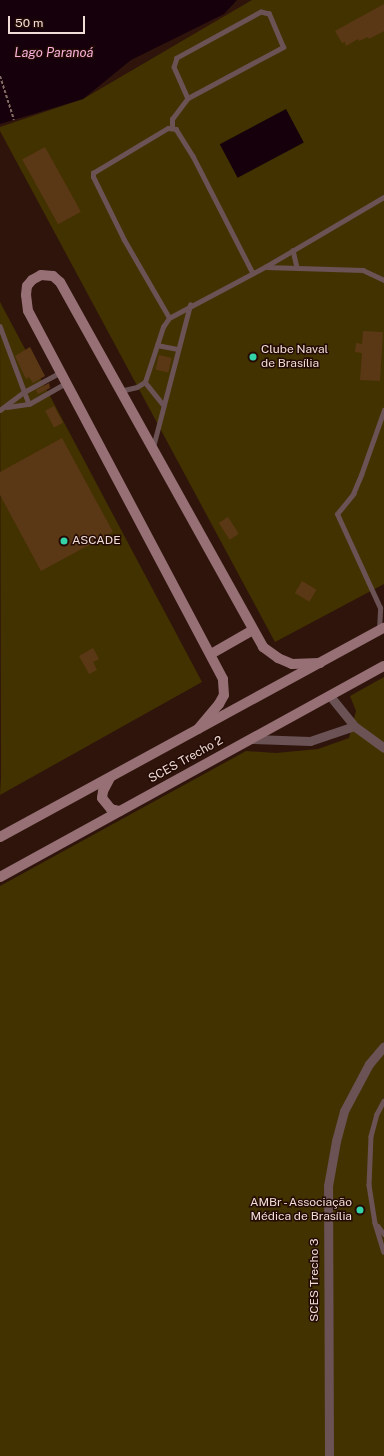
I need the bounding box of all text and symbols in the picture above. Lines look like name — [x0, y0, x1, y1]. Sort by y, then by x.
scale bar — [10, 8, 87, 34]
text: 50 m — [15, 16, 43, 30]
water label: Lago Paranoá — [14, 45, 94, 61]
place label: Clube Naval de Brasília — [261, 343, 328, 371]
marker: Clube Naval de Brasília — [248, 352, 258, 362]
place label: ASCADE — [72, 534, 121, 548]
marker: ASCADE — [59, 536, 69, 546]
street label: SCES Trecho 2 — [146, 734, 226, 786]
place label: AMBr - Associação Médica de Brasília — [247, 1196, 352, 1224]
marker: AMBr - Associação Médica de Brasília — [355, 1205, 365, 1215]
street label: SCES Trecho 3 — [308, 1238, 322, 1322]

